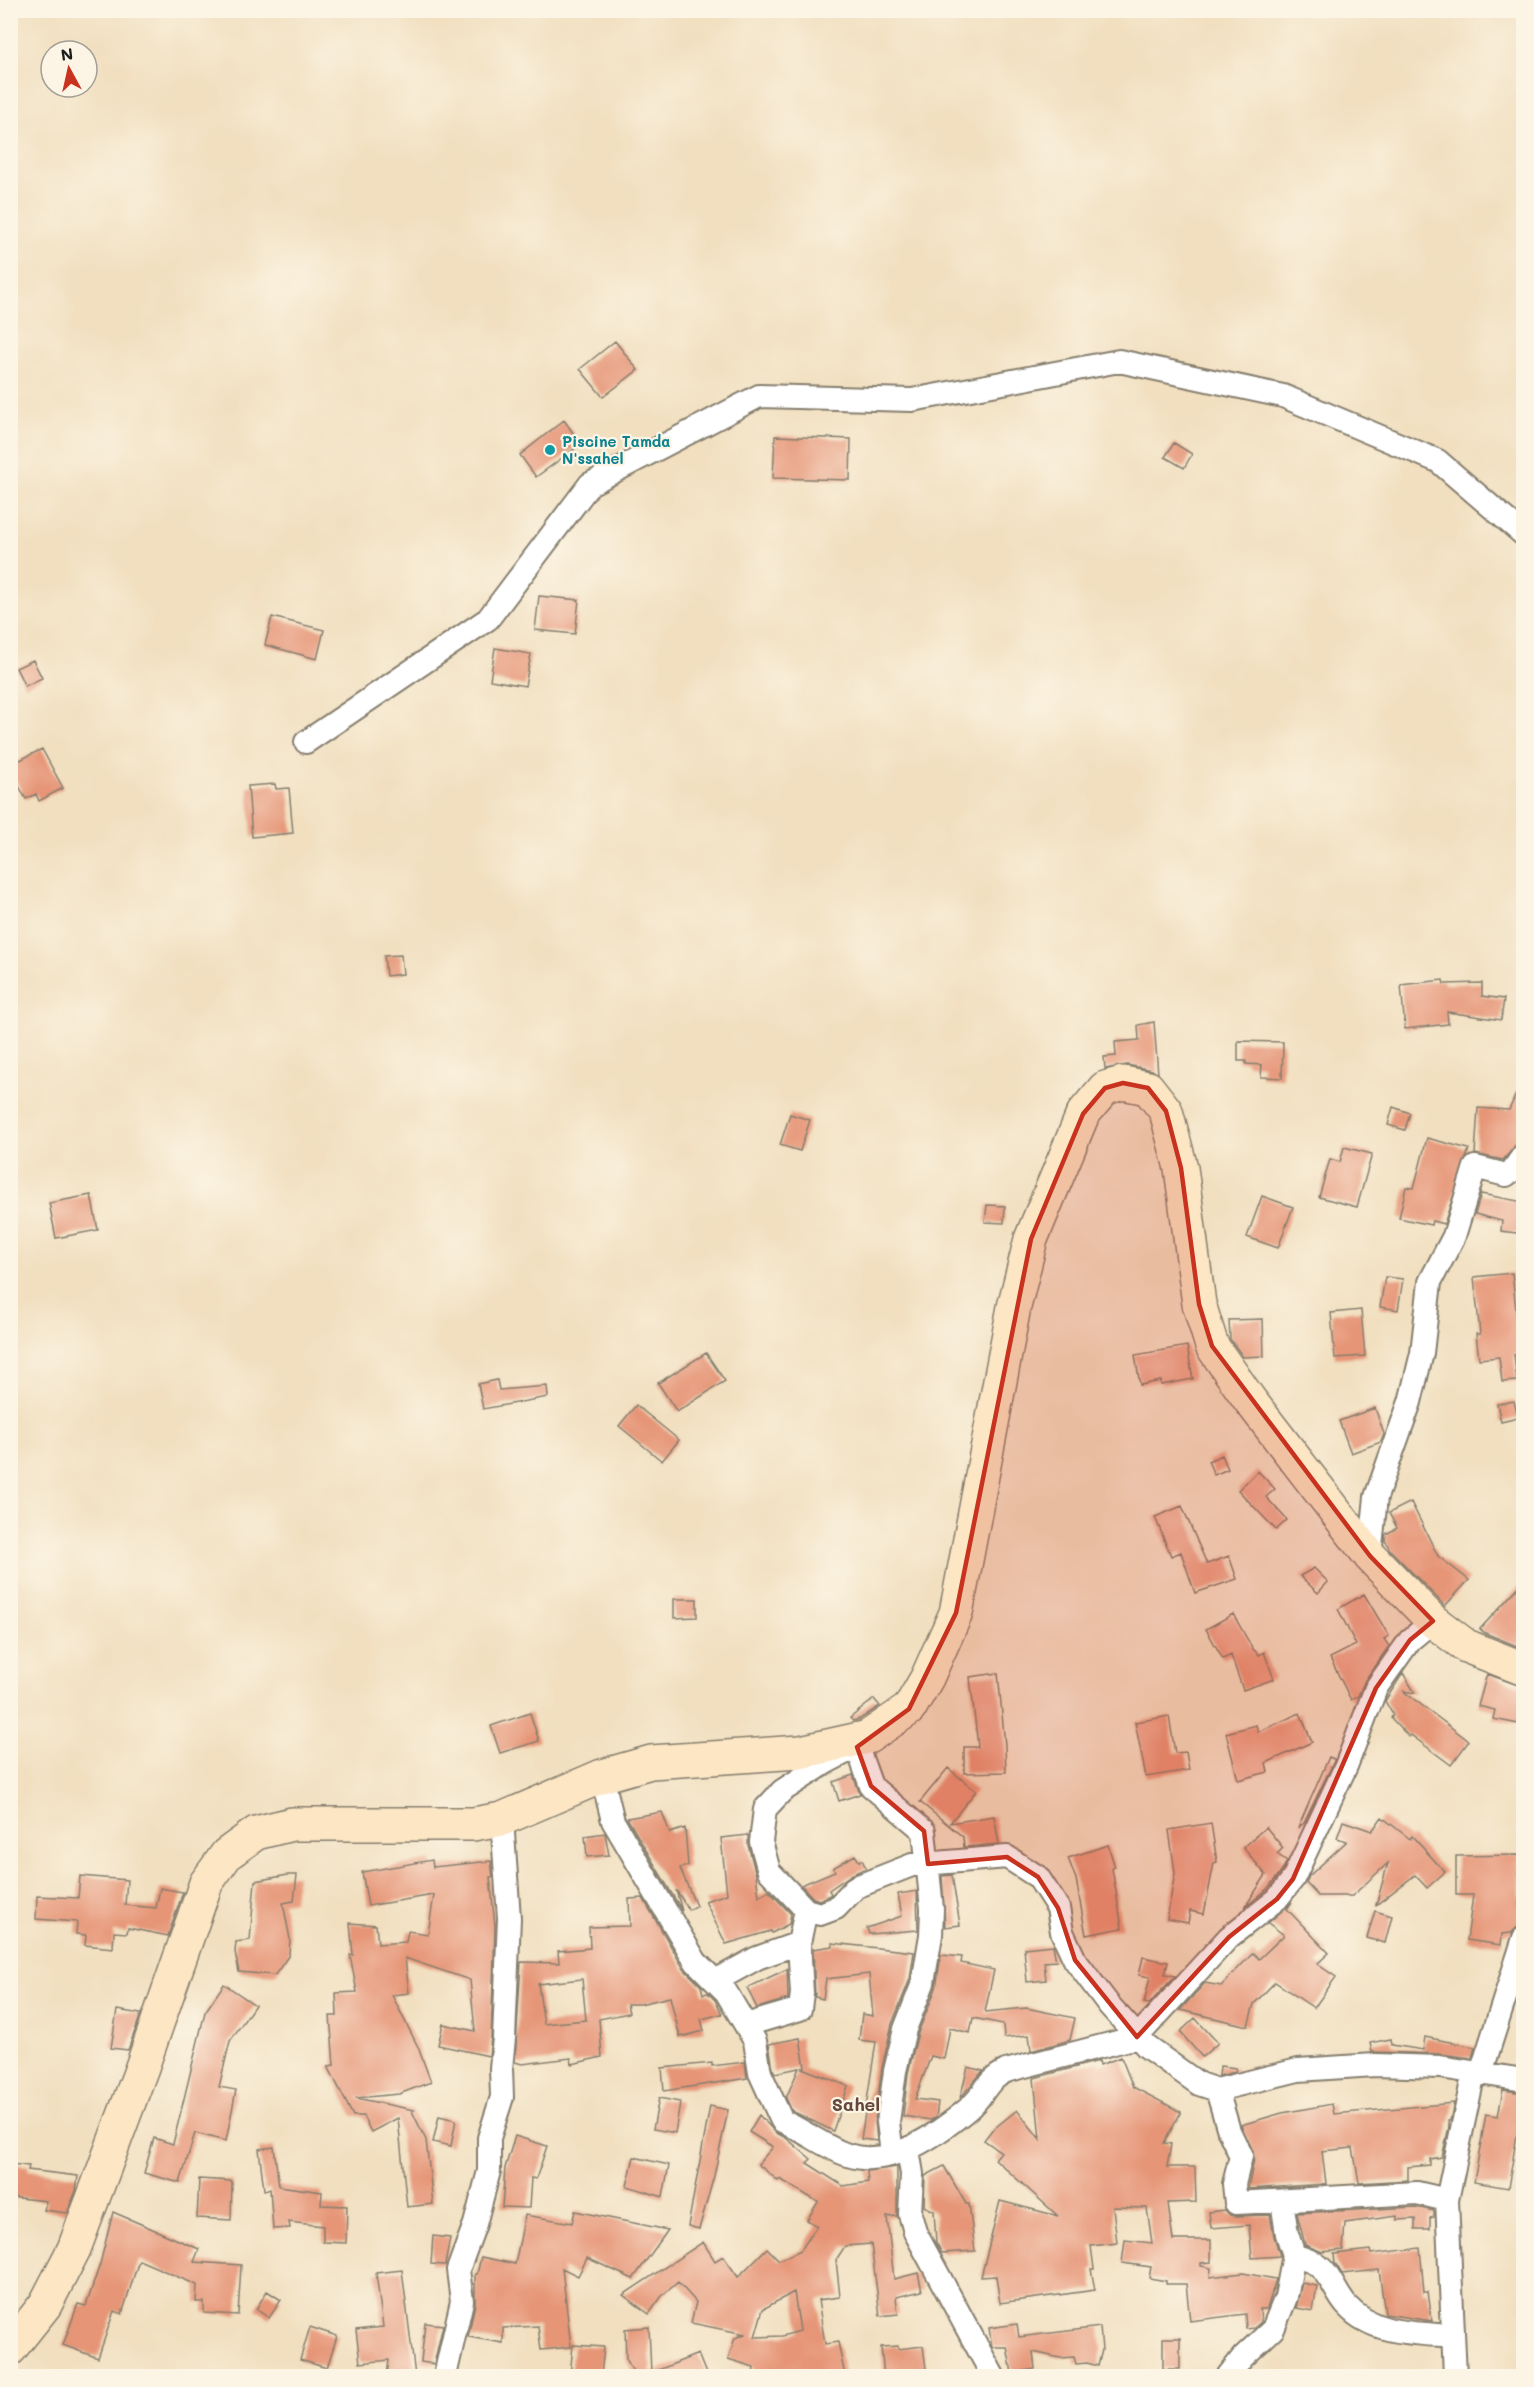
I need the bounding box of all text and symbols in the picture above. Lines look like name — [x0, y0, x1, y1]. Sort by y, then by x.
north arrow — [39, 39, 99, 99]
text: N — [59, 42, 74, 65]
place label: Piscine Tamda N'ssahel — [562, 431, 671, 468]
marker: Piscine Tamda N'ssahel — [543, 443, 557, 457]
district label: Sahel — [832, 2092, 880, 2116]

